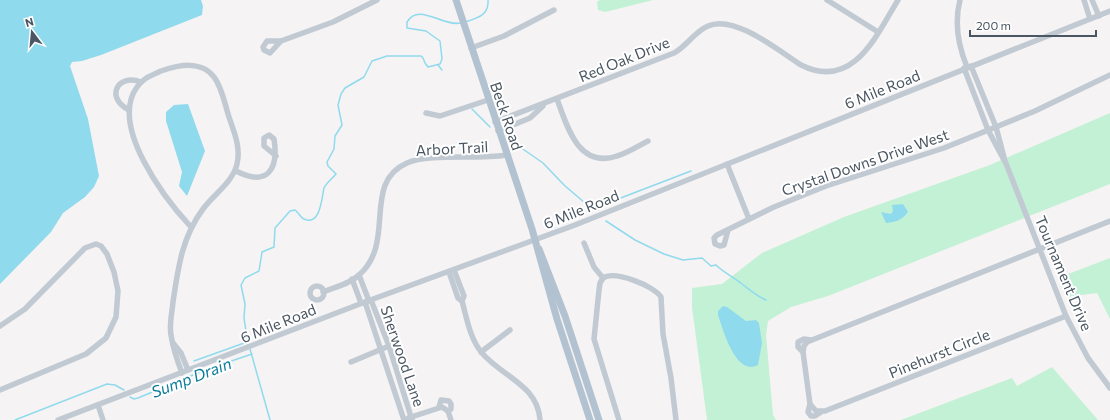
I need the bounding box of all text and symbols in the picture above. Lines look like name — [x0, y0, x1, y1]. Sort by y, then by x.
north arrow — [12, 12, 52, 52]
scale bar — [970, 12, 1096, 38]
text: N — [23, 15, 35, 29]
text: 200 m — [976, 18, 1011, 32]
street label: Red Oak Drive — [576, 33, 672, 85]
street label: 6 Mile Road — [842, 66, 922, 112]
street label: Beck Road — [487, 79, 527, 153]
street label: Crystal Downs Drive West — [779, 125, 951, 199]
street label: Arbor Trail — [415, 137, 489, 159]
street label: 6 Mile Road — [541, 186, 621, 232]
street label: Tournament Drive — [1032, 213, 1096, 333]
street label: 6 Mile Road — [238, 300, 318, 346]
street label: Sherwood Lane — [377, 303, 429, 409]
street label: Pinehurst Circle — [886, 325, 992, 381]
water label: Sump Drain — [148, 353, 234, 401]

